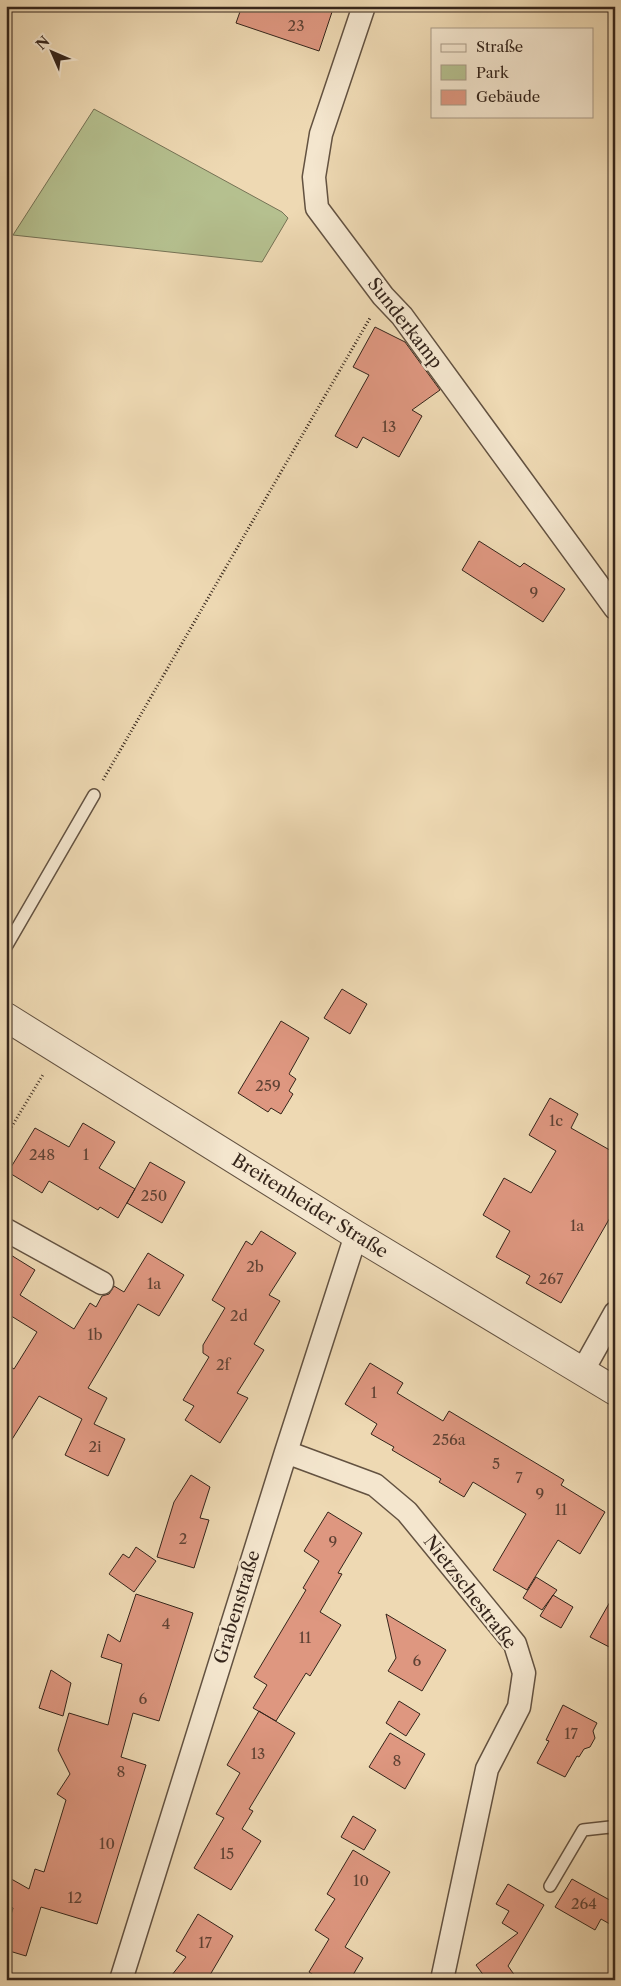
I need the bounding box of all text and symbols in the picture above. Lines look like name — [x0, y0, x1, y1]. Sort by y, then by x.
house number: 23 — [288, 16, 304, 35]
north arrow — [28, 28, 78, 78]
legend — [431, 28, 594, 118]
text: N — [32, 32, 53, 53]
text: Straße — [476, 37, 523, 56]
text: Park — [476, 63, 510, 82]
text: Gebäude — [476, 87, 540, 106]
street label: Sunderkamp — [363, 273, 447, 373]
house number: 13 — [382, 417, 396, 436]
house number: 9 — [530, 583, 538, 602]
house number: 259 — [255, 1076, 281, 1095]
house number: 1c — [549, 1111, 563, 1130]
house number: 248 — [29, 1145, 55, 1164]
house number: 1 — [83, 1145, 90, 1164]
street label: Breitenheider Straße — [228, 1149, 392, 1263]
house number: 250 — [141, 1186, 167, 1205]
house number: 1a — [570, 1216, 584, 1235]
house number: 2b — [246, 1257, 264, 1276]
house number: 267 — [539, 1269, 564, 1288]
house number: 1a — [147, 1274, 161, 1293]
house number: 2d — [230, 1306, 248, 1325]
house number: 1b — [87, 1325, 103, 1344]
house number: 2f — [216, 1355, 232, 1374]
house number: 1 — [371, 1383, 378, 1402]
house number: 256a — [432, 1430, 466, 1449]
house number: 2i — [88, 1437, 102, 1456]
house number: 5 — [492, 1454, 500, 1473]
house number: 7 — [515, 1468, 523, 1487]
house number: 9 — [536, 1484, 544, 1503]
house number: 11 — [555, 1500, 568, 1519]
house number: 2 — [179, 1529, 187, 1548]
street label: Nietzschestraße — [419, 1531, 521, 1653]
house number: 9 — [329, 1532, 337, 1551]
street label: Grabenstraße — [209, 1548, 265, 1666]
house number: 4 — [162, 1614, 170, 1633]
house number: 11 — [299, 1628, 312, 1647]
house number: 6 — [413, 1651, 422, 1670]
house number: 6 — [139, 1689, 148, 1708]
house number: 17 — [564, 1724, 578, 1743]
house number: 13 — [251, 1744, 265, 1763]
house number: 8 — [393, 1751, 402, 1770]
house number: 8 — [117, 1762, 126, 1781]
house number: 10 — [99, 1834, 115, 1853]
house number: 15 — [220, 1844, 234, 1863]
house number: 10 — [353, 1871, 369, 1890]
house number: 12 — [68, 1888, 82, 1907]
house number: 264 — [571, 1894, 597, 1913]
house number: 17 — [198, 1933, 212, 1952]

